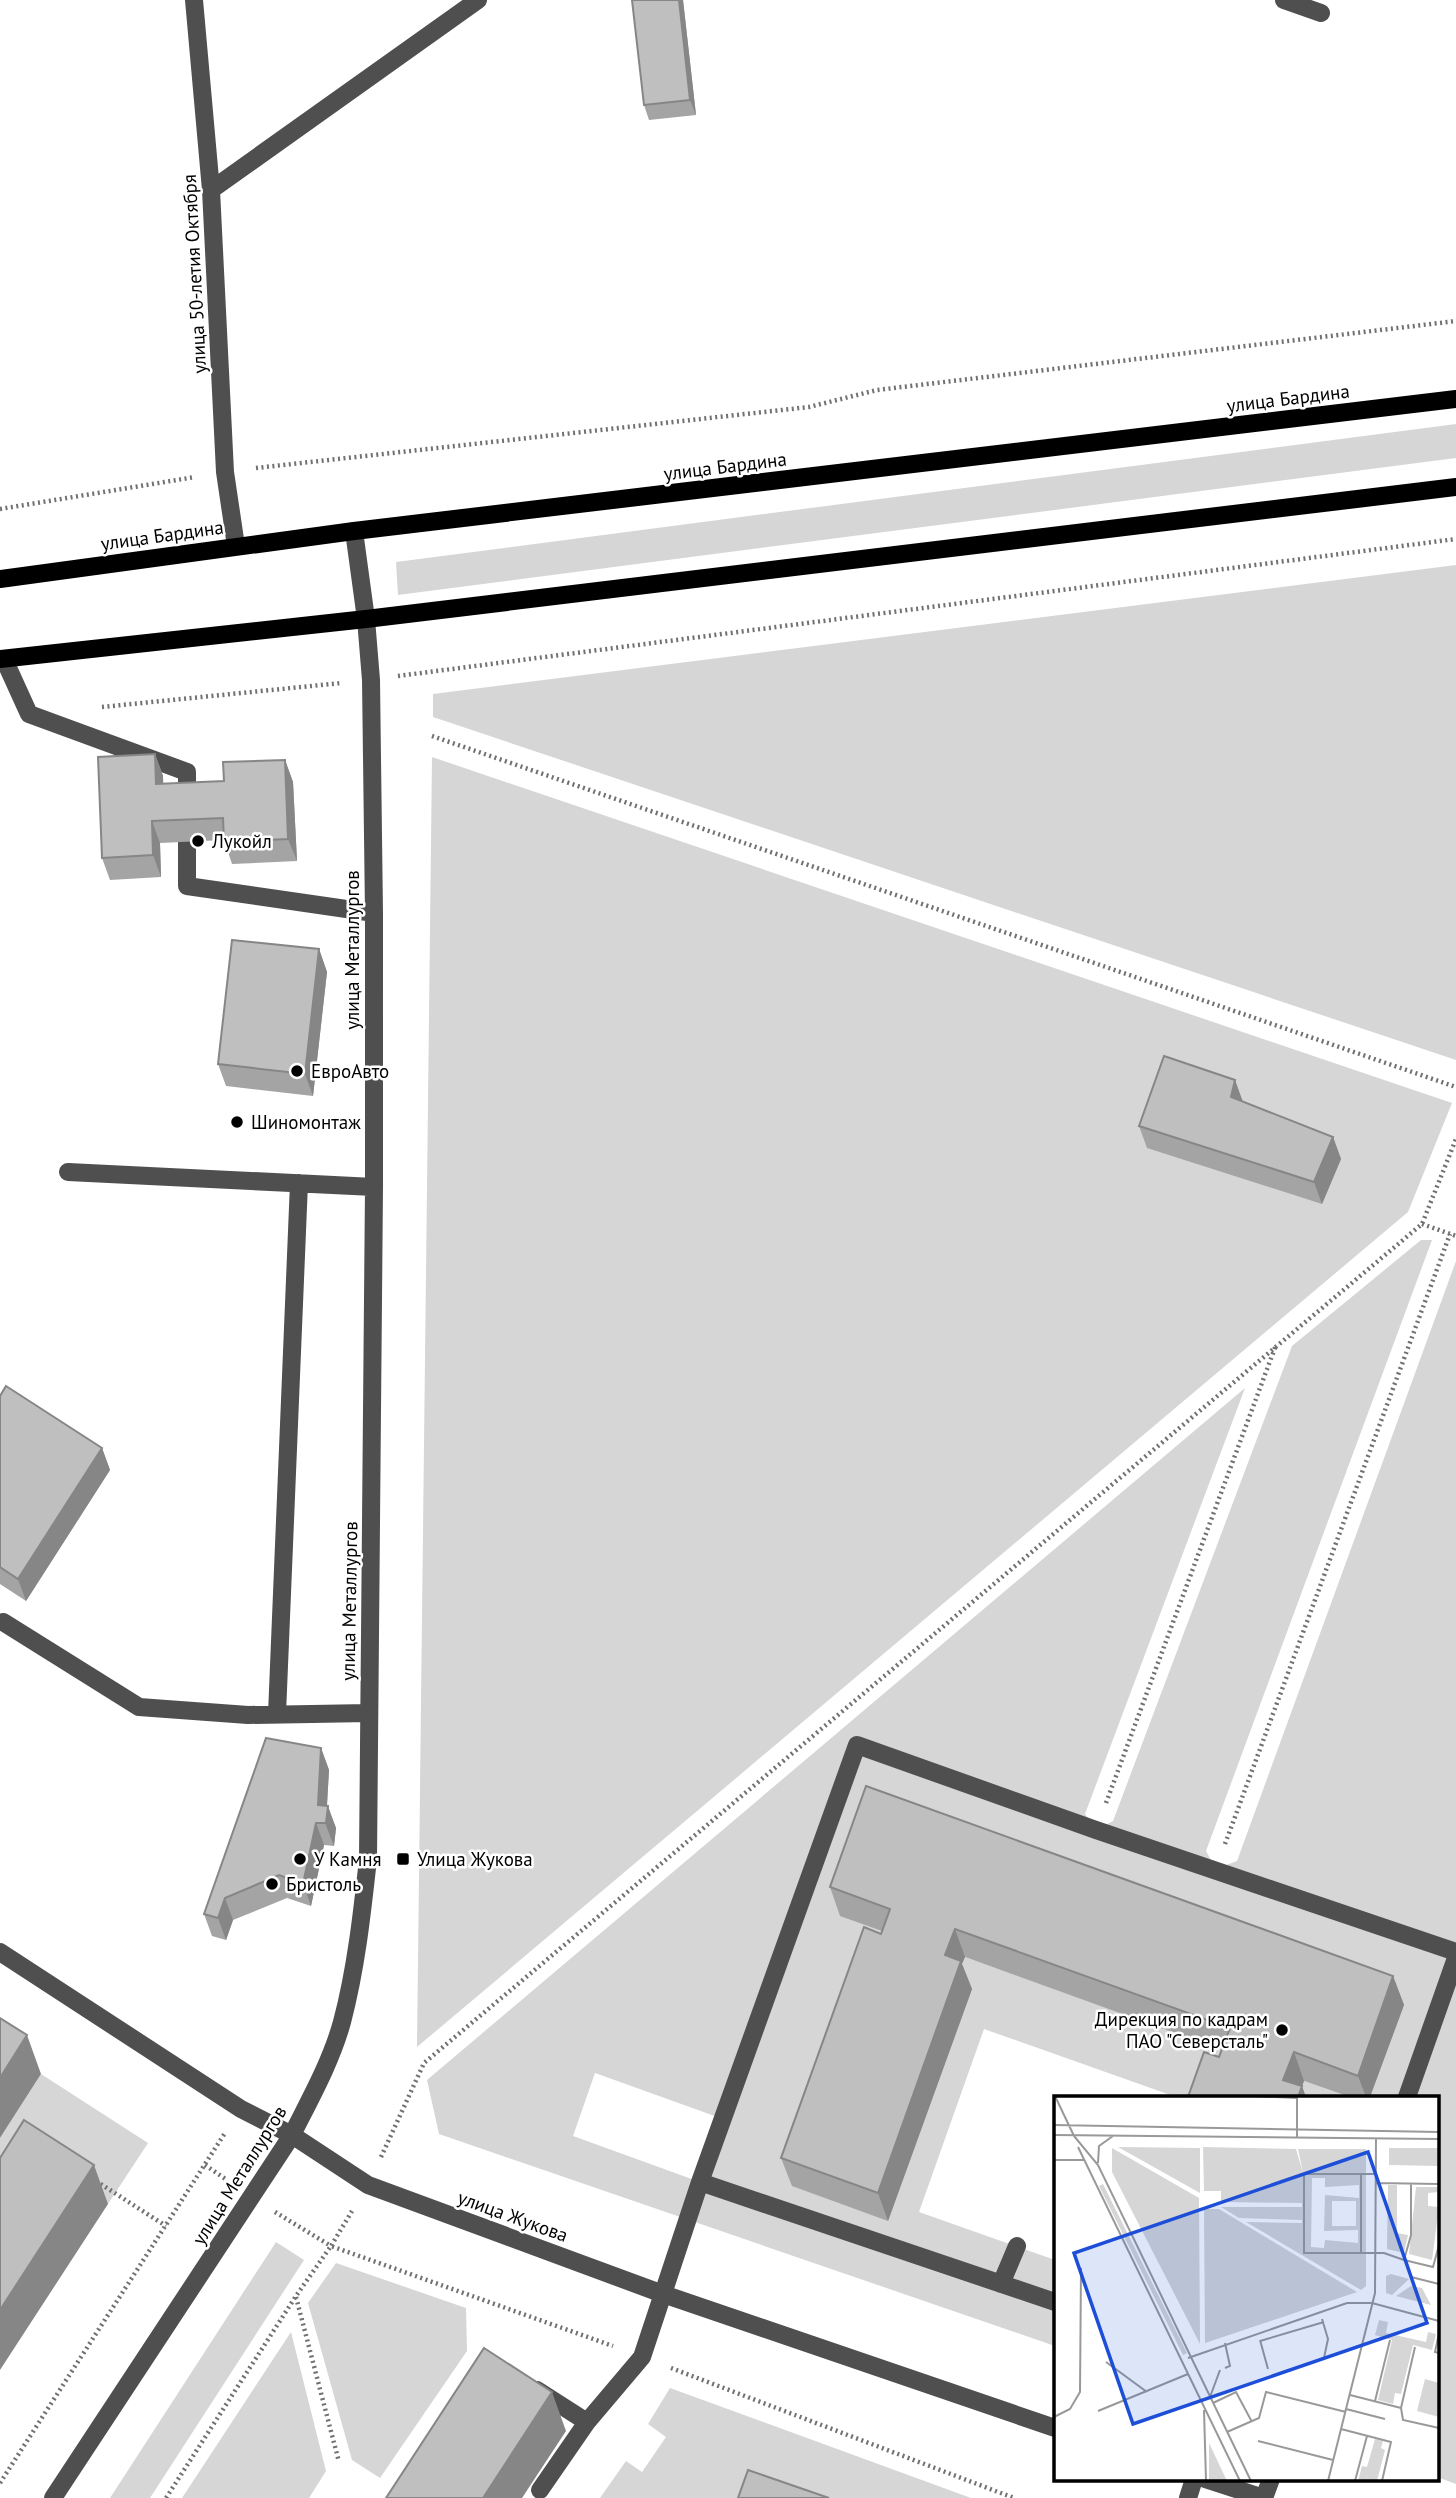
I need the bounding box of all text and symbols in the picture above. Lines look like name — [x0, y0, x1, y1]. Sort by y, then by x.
street label: улица 50-летия Октября — [177, 174, 211, 374]
street label: улица Бардина — [1225, 379, 1351, 417]
street label: улица Бардина — [662, 447, 788, 485]
street label: улица Бардина — [99, 515, 225, 555]
place label: Лукойл — [211, 829, 272, 853]
marker: Лукойл — [190, 833, 206, 849]
street label: улица Металлургов — [340, 870, 364, 1030]
place label: ЕвроАвто — [311, 1059, 389, 1083]
marker: ЕвроАвто — [289, 1063, 305, 1079]
place label: Шиномонтаж — [251, 1110, 361, 1134]
marker: Шиномонтаж — [229, 1114, 245, 1130]
street label: улица Металлургов — [336, 1521, 362, 1681]
place label: У Камня — [314, 1847, 382, 1871]
place label: Улица Жукова — [417, 1847, 533, 1871]
marker: У Камня — [292, 1851, 308, 1867]
marker: Улица Жукова — [395, 1851, 411, 1867]
place label: Бристоль — [286, 1872, 361, 1896]
marker: Бристоль — [264, 1876, 280, 1892]
place label: Дирекция по кадрам ПАО "Северсталь" — [1095, 2007, 1268, 2053]
marker: Дирекция по кадрам ПАО "Северсталь" — [1274, 2022, 1290, 2038]
inset map — [1054, 2096, 1438, 2480]
street label: улица Металлургов — [187, 2101, 291, 2249]
street label: улица Жукова — [455, 2185, 571, 2247]

